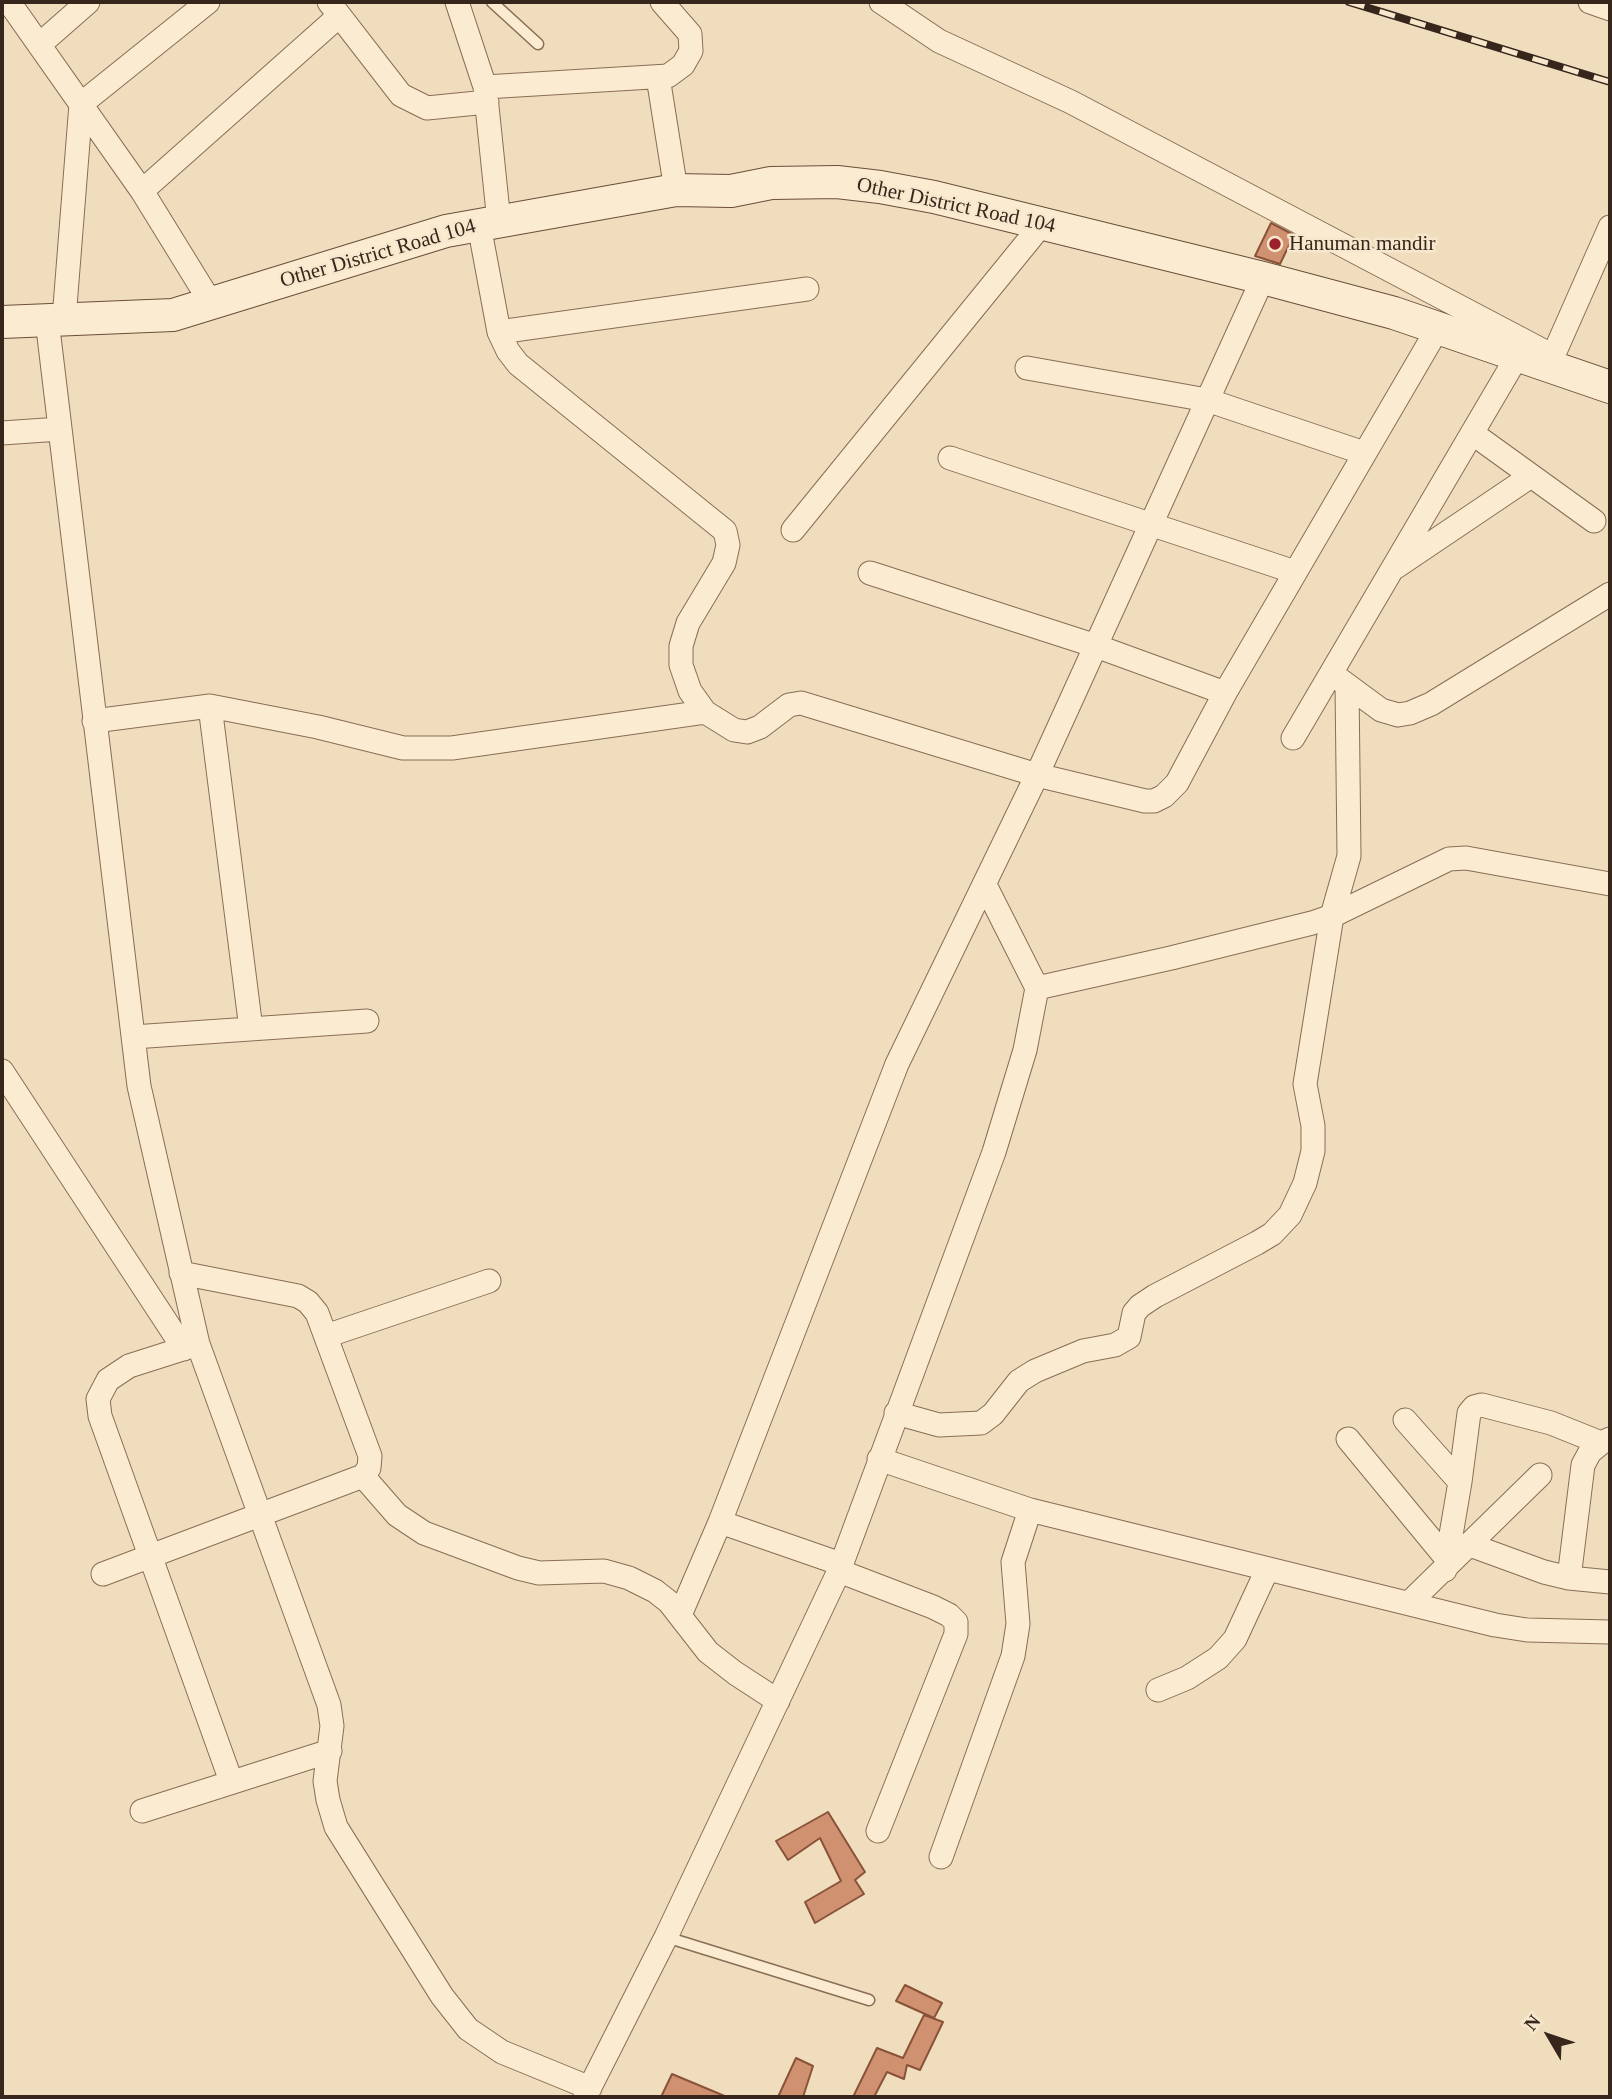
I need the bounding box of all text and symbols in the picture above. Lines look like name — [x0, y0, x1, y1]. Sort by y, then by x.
street label: Other District Road 104 — [854, 173, 1058, 239]
street label: Other District Road 104 — [277, 214, 479, 294]
place label: Hanuman mandir — [1289, 231, 1435, 257]
marker: Hanuman mandir — [1267, 236, 1283, 252]
north arrow — [1514, 2001, 1584, 2071]
text: N — [1520, 2011, 1545, 2034]

